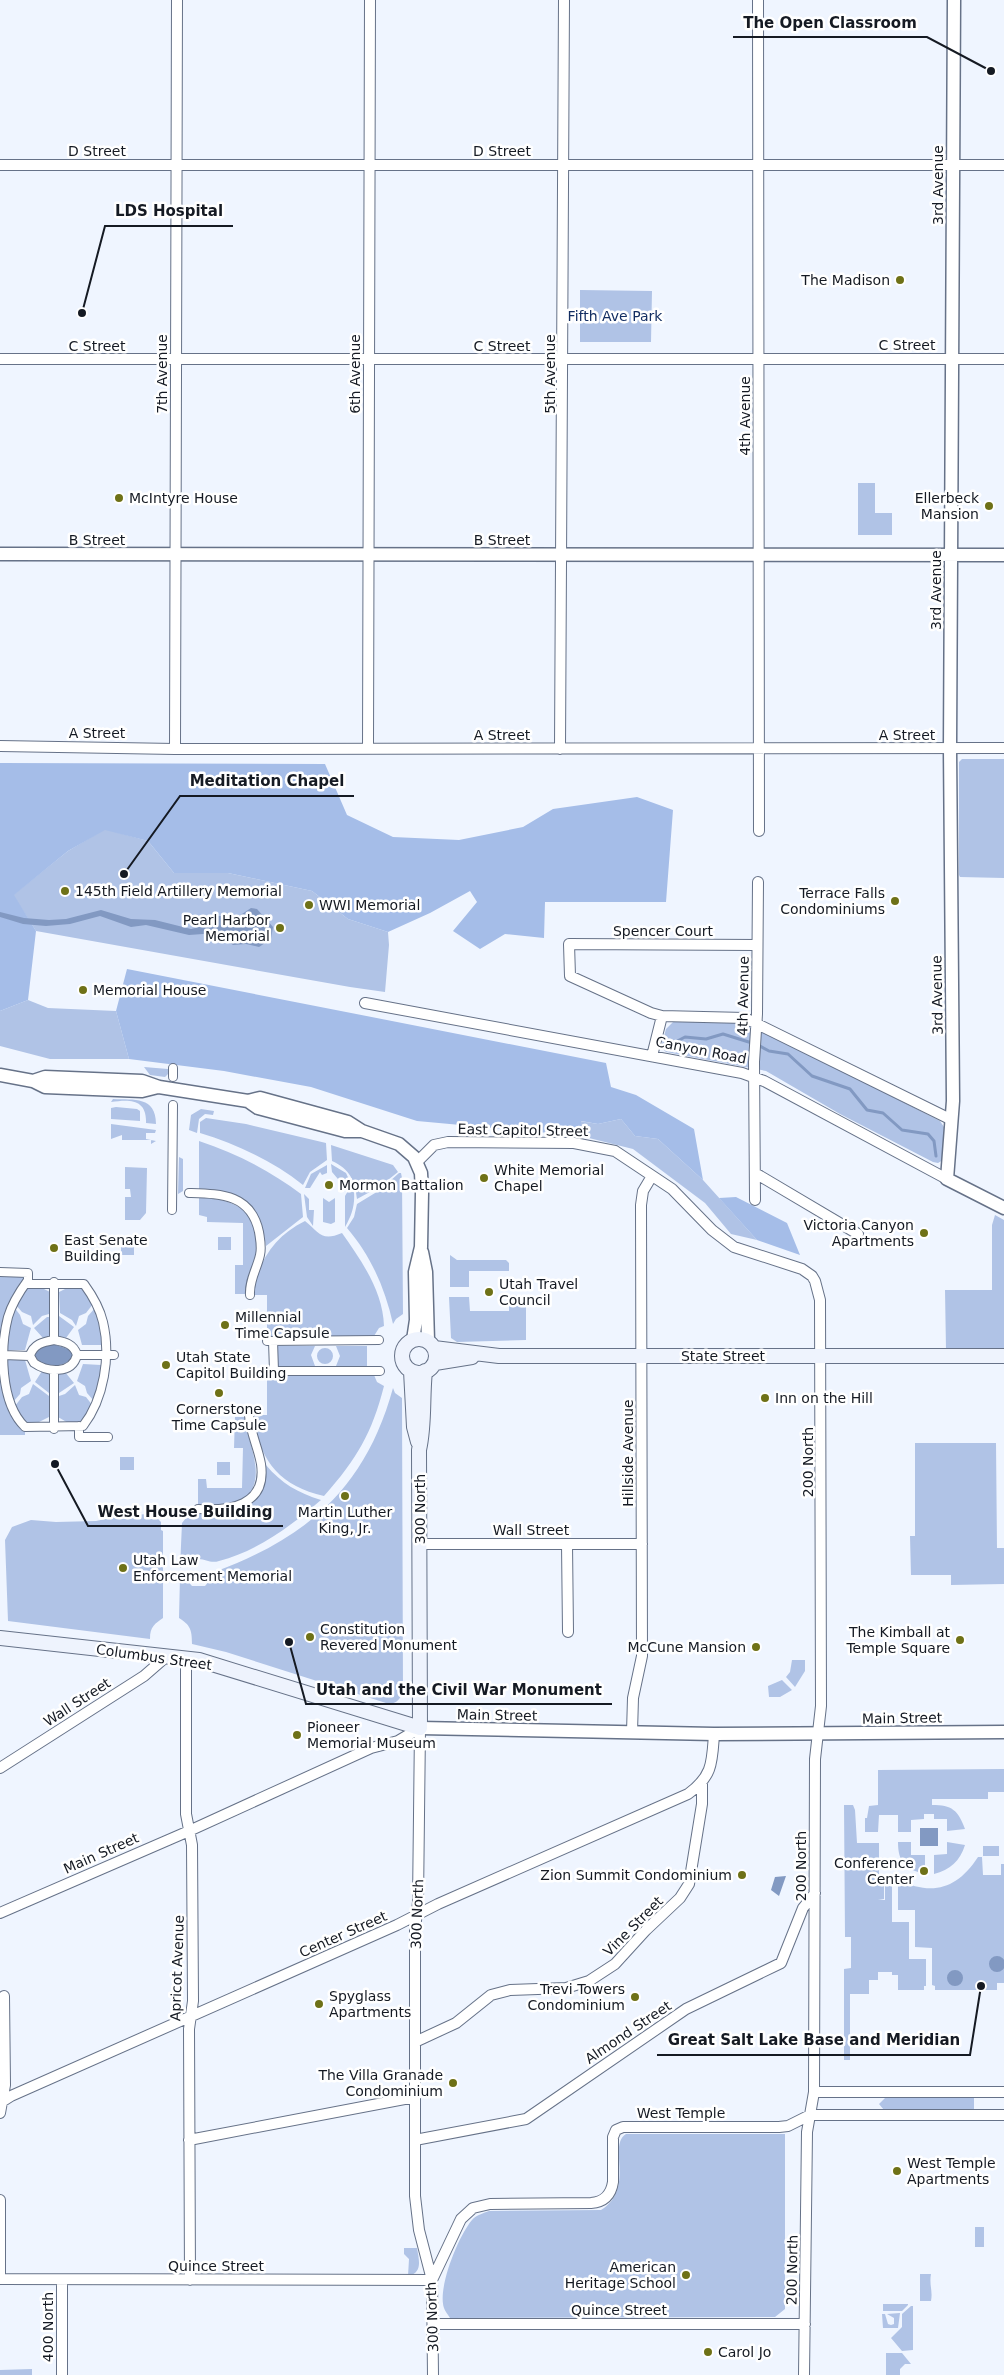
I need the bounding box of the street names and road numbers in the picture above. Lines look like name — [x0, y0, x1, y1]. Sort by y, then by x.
street label: D Street — [68, 143, 126, 159]
street label: D Street — [473, 143, 531, 159]
street label: 3rd Avenue — [930, 145, 946, 225]
street label: 7th Avenue — [154, 334, 170, 414]
street label: 6th Avenue — [347, 334, 363, 414]
street label: 5th Avenue — [542, 334, 558, 414]
street label: C Street — [879, 337, 936, 353]
street label: C Street — [69, 338, 126, 354]
street label: C Street — [474, 338, 531, 354]
street label: 4th Avenue — [737, 376, 753, 456]
street label: B Street — [69, 532, 126, 548]
street label: B Street — [474, 532, 531, 548]
street label: 3rd Avenue — [928, 550, 944, 630]
street label: A Street — [69, 725, 126, 741]
street label: A Street — [474, 727, 531, 743]
street label: A Street — [879, 727, 936, 743]
street label: Spencer Court — [613, 923, 714, 939]
street label: 3rd Avenue — [928, 955, 946, 1035]
street label: 4th Avenue — [734, 956, 752, 1036]
street label: Canyon Road — [654, 1033, 748, 1067]
street label: East Capitol Street — [458, 1121, 589, 1139]
street label: State Street — [681, 1348, 766, 1364]
street label: Hillside Avenue — [620, 1399, 636, 1507]
street label: 200 North — [800, 1427, 816, 1497]
street label: 300 North — [412, 1474, 428, 1544]
street label: Wall Street — [493, 1522, 570, 1538]
street label: Columbus Street — [95, 1641, 213, 1673]
street label: Wall Street — [41, 1674, 114, 1729]
street label: Main Street — [457, 1706, 538, 1724]
street label: Main Street — [862, 1709, 943, 1727]
street label: Main Street — [61, 1829, 141, 1877]
street label: 200 North — [793, 1831, 809, 1901]
street label: 300 North — [408, 1879, 426, 1949]
street label: Vine Street — [600, 1893, 666, 1959]
street label: Center Street — [297, 1907, 390, 1960]
street label: Apricot Avenue — [167, 1915, 187, 2021]
street label: Almond Street — [582, 1997, 675, 2067]
street label: West Temple — [637, 2105, 725, 2121]
street label: 200 North — [783, 2235, 801, 2305]
street label: Quince Street — [168, 2258, 264, 2274]
street label: 300 North — [423, 2282, 441, 2352]
street label: 400 North — [40, 2292, 56, 2362]
street label: Quince Street — [571, 2302, 667, 2318]

